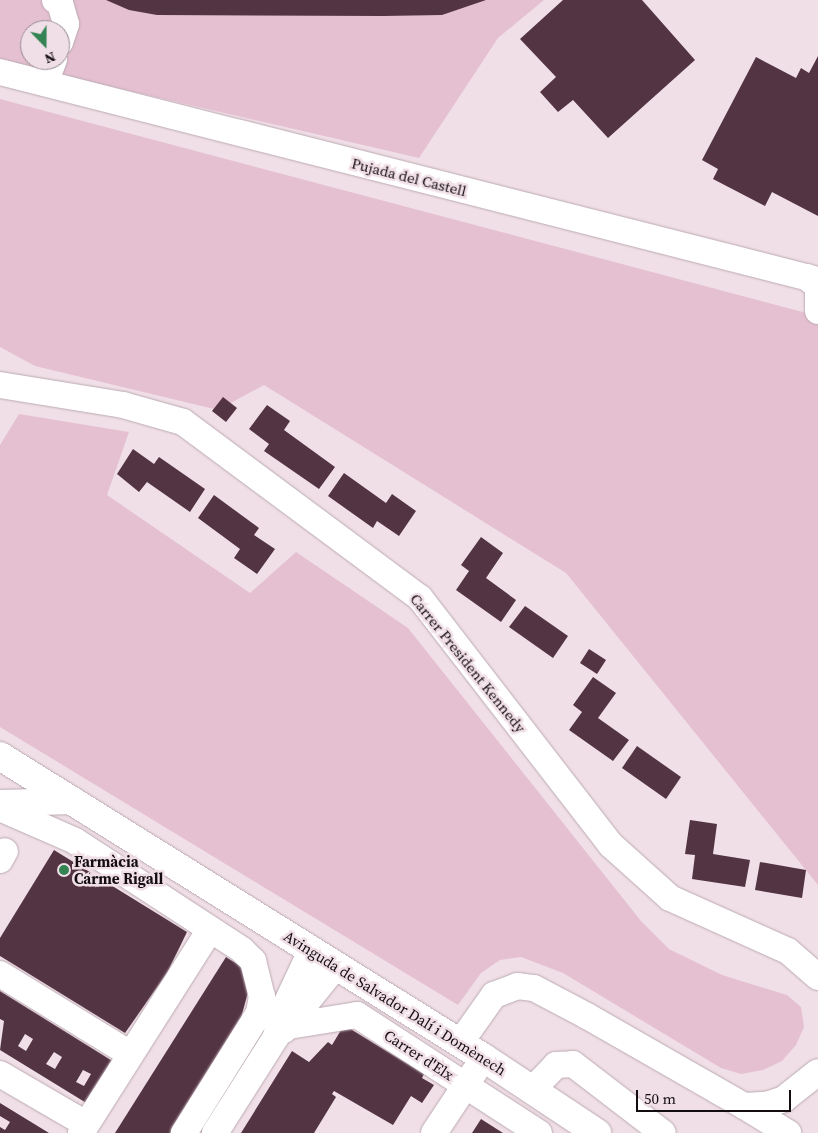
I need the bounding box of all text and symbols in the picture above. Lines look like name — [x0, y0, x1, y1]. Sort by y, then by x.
north arrow — [20, 20, 70, 70]
text: N — [42, 47, 59, 69]
street label: Pujada del Castell — [350, 154, 468, 200]
street label: Carrer President Kennedy — [406, 590, 530, 736]
place label: Farmàcia Carme Rigall — [74, 852, 163, 887]
marker: Farmàcia Carme Rigall — [58, 864, 70, 876]
street label: Avinguda de Salvador Dalí i Domènech — [281, 927, 509, 1079]
street label: Carrer d'Elx — [381, 1026, 457, 1084]
scale bar — [638, 1080, 793, 1112]
text: 50 m — [644, 1088, 676, 1109]

